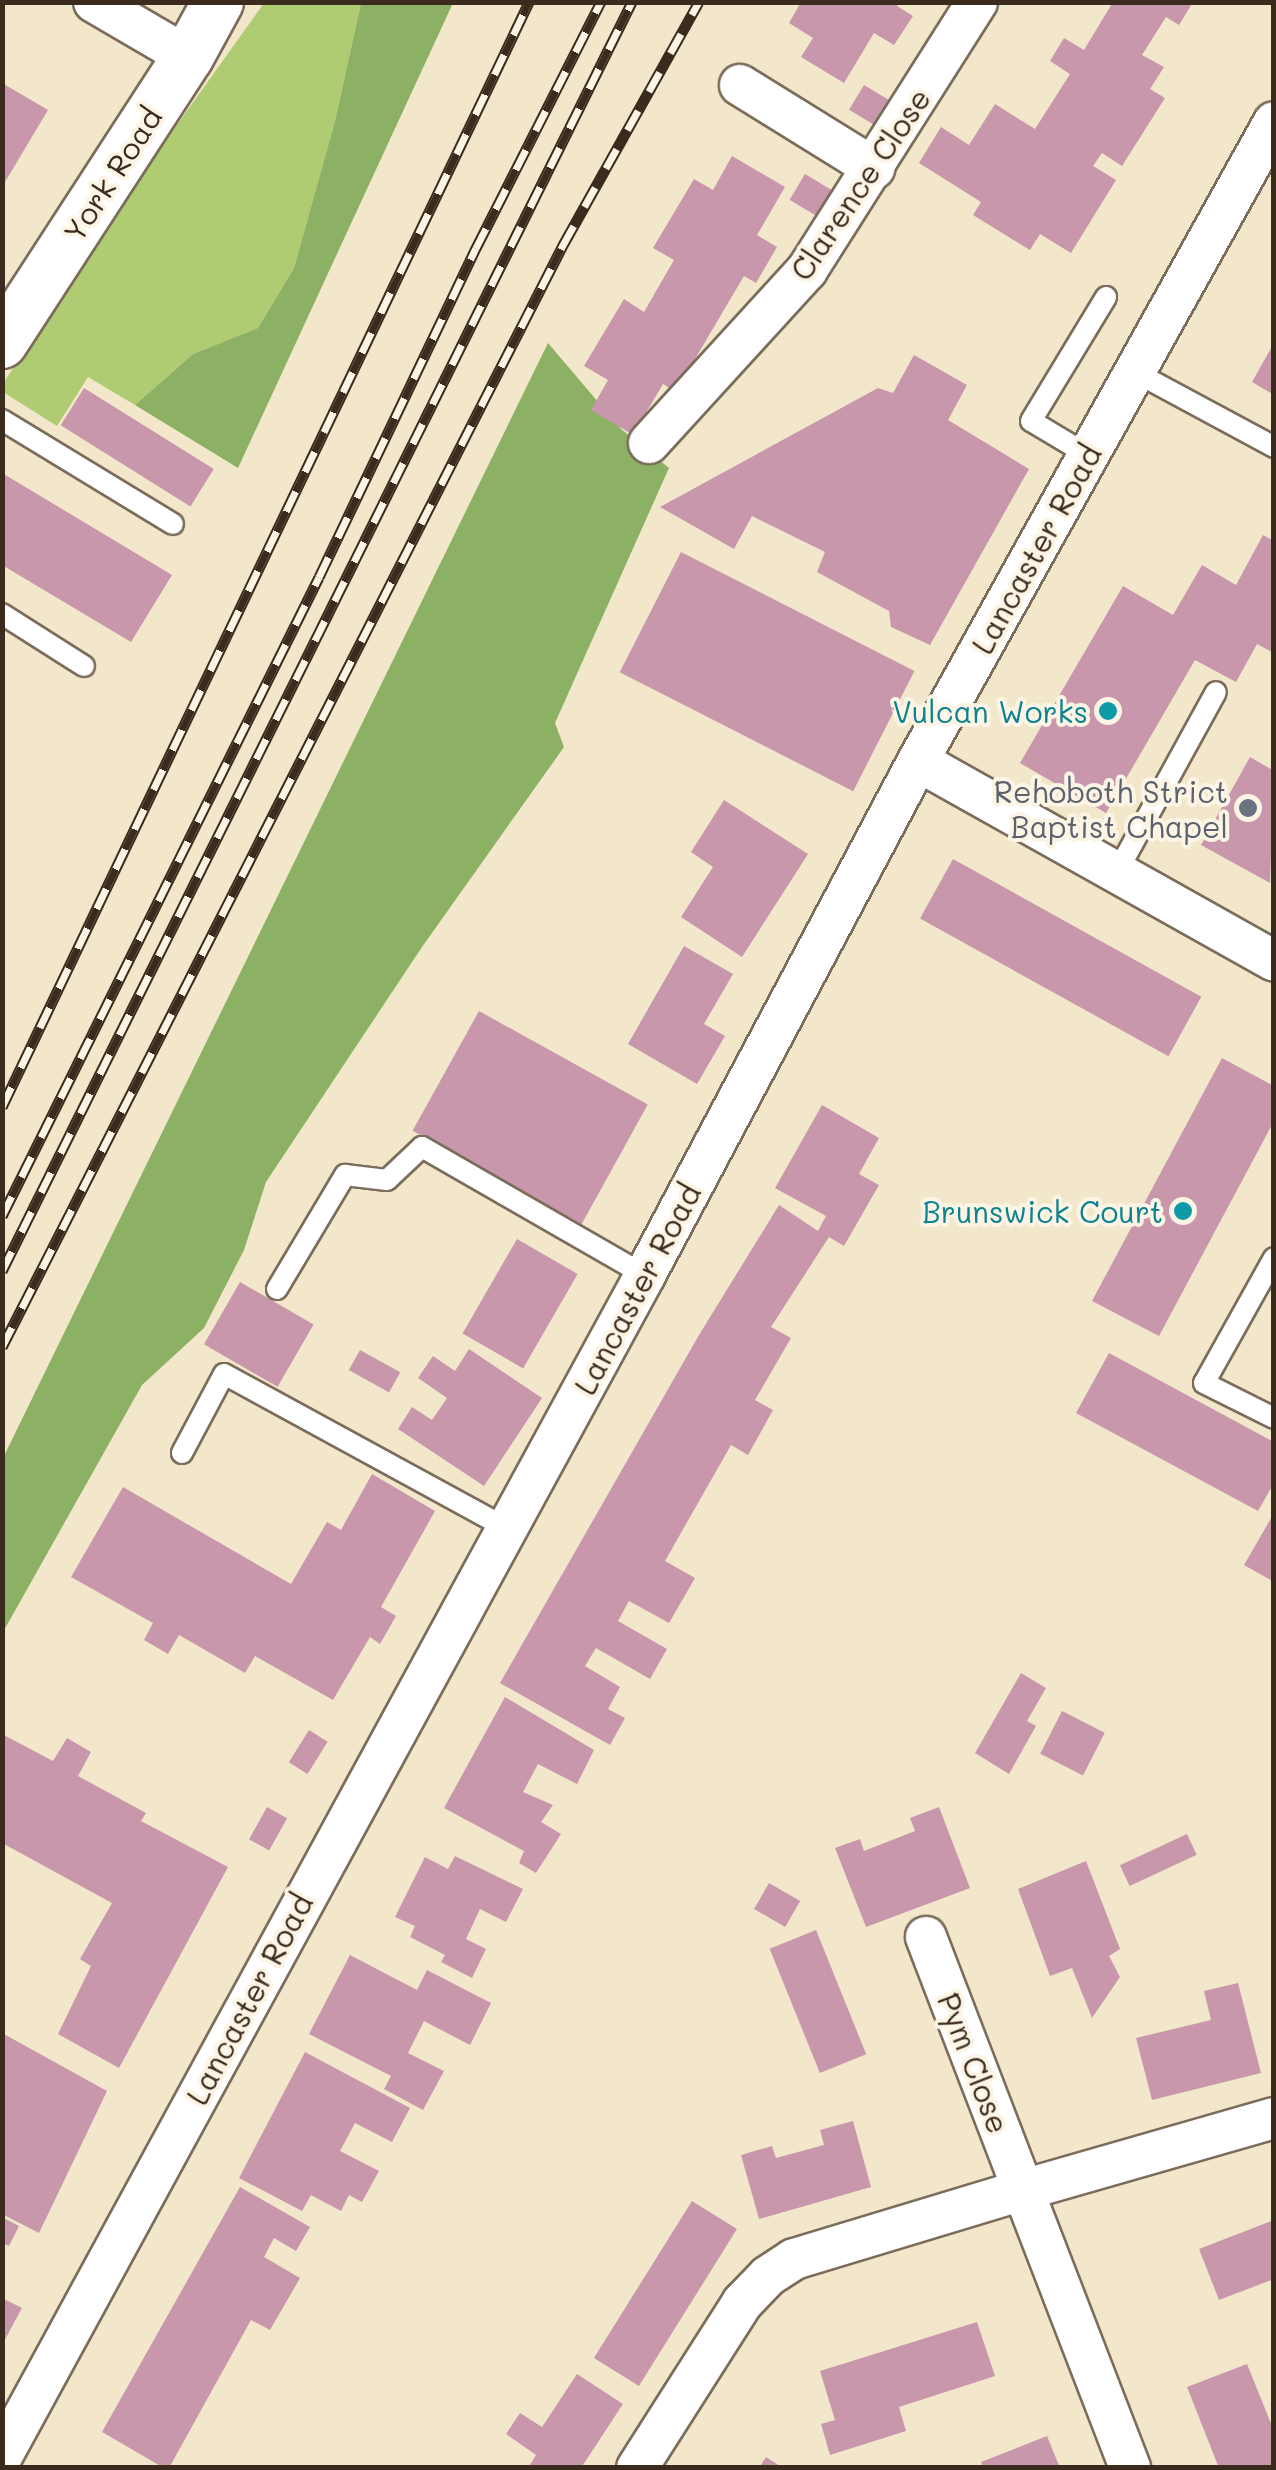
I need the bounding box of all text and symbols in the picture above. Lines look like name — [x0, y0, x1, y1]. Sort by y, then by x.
street label: Clarence Close — [783, 81, 937, 287]
street label: York Road — [55, 100, 169, 248]
street label: Lancaster Road — [964, 438, 1108, 660]
place label: Vulcan Works — [893, 693, 1088, 729]
marker: Vulcan Works — [1097, 700, 1119, 722]
place label: Rehoboth Strict Baptist Chapel — [994, 773, 1228, 844]
marker: Rehoboth Strict Baptist Chapel — [1237, 797, 1259, 819]
street label: Lancaster Road — [566, 1178, 708, 1400]
place label: Brunswick Court — [922, 1193, 1163, 1229]
marker: Brunswick Court — [1172, 1200, 1194, 1222]
street label: Lancaster Road — [178, 1888, 320, 2110]
street label: Pym Close — [931, 1988, 1017, 2138]

